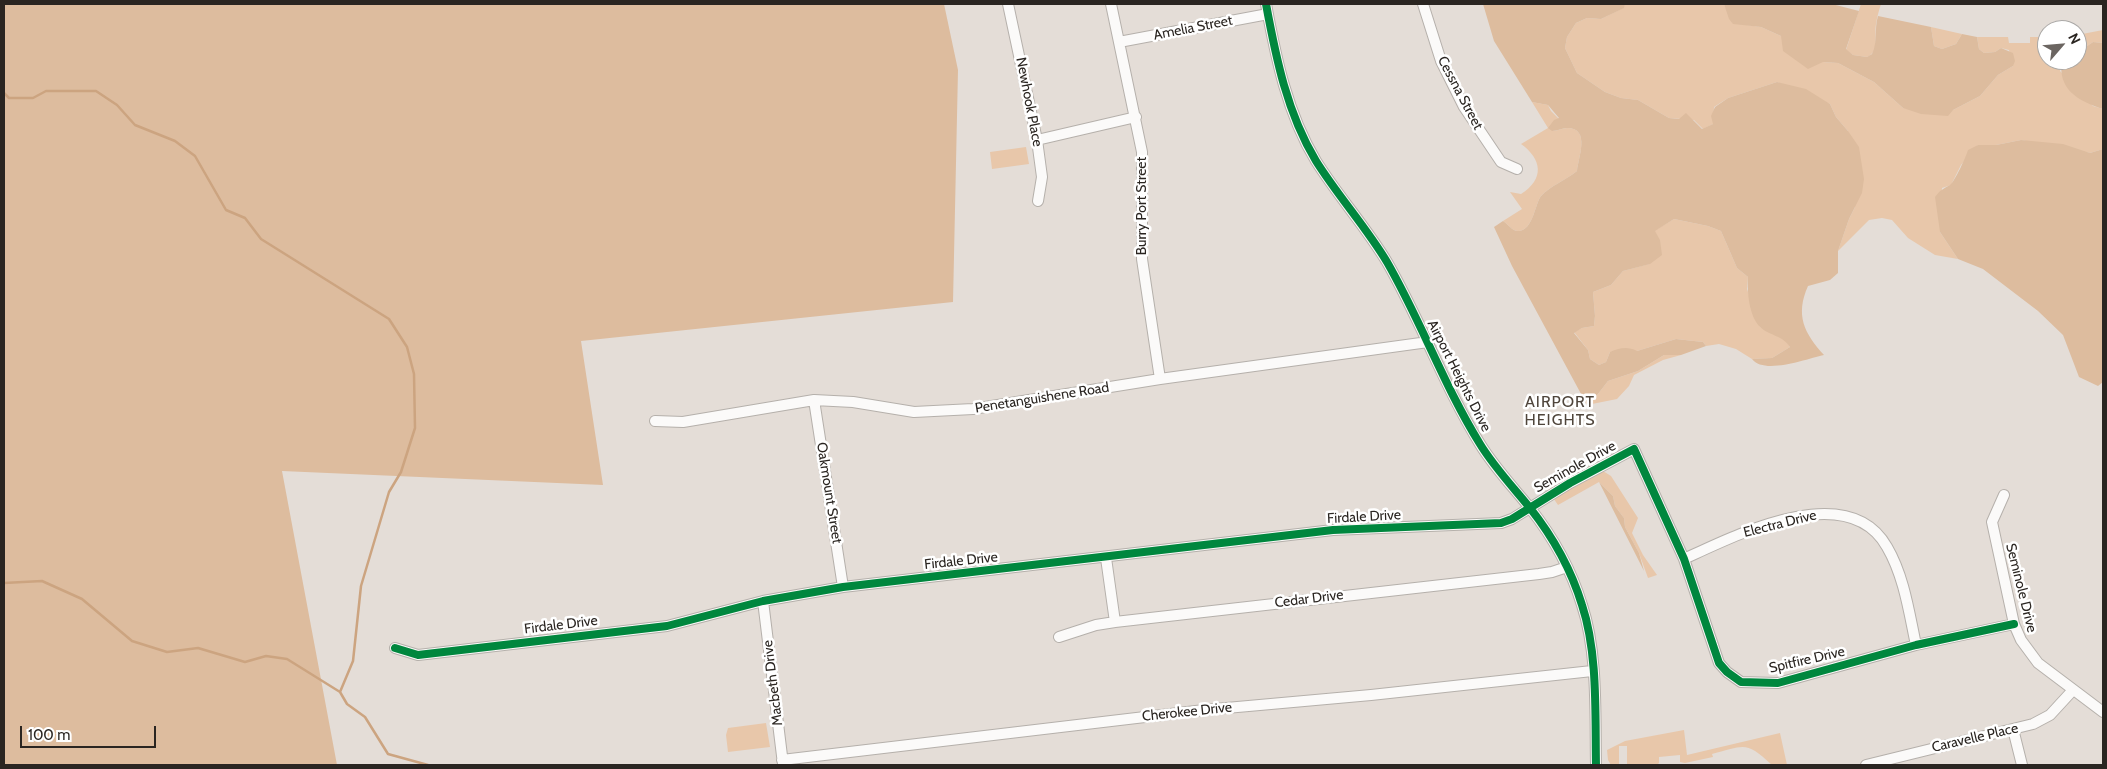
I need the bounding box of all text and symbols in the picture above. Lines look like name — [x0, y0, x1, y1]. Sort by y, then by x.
street label: Amelia Street — [1152, 12, 1234, 44]
north arrow — [2037, 20, 2087, 70]
text: N — [2064, 30, 2085, 47]
street label: Cessna Street — [1434, 53, 1486, 133]
street label: Newhook Place — [1012, 56, 1046, 148]
street label: Burry Port Street — [1134, 157, 1150, 255]
street label: Airport Heights Drive — [1424, 317, 1494, 435]
street label: Penetanguishene Road — [974, 379, 1110, 417]
district label: AIRPORT HEIGHTS — [1524, 392, 1596, 430]
street label: Seminole Drive — [1531, 438, 1619, 496]
street label: Oakmount Street — [813, 441, 845, 545]
street label: Firdale Drive — [1327, 507, 1401, 527]
street label: Electra Drive — [1742, 507, 1818, 541]
street label: Seminole Drive — [2002, 542, 2040, 634]
street label: Firdale Drive — [923, 549, 999, 573]
street label: Cedar Drive — [1274, 586, 1344, 612]
street label: Firdale Drive — [523, 612, 599, 638]
street label: Macbeth Drive — [759, 639, 787, 727]
street label: Spitfire Drive — [1768, 643, 1846, 677]
street label: Cherokee Drive — [1141, 699, 1233, 725]
scale bar — [22, 716, 159, 748]
street label: Caravelle Place — [1930, 720, 2020, 756]
text: 100 m — [28, 726, 70, 744]

